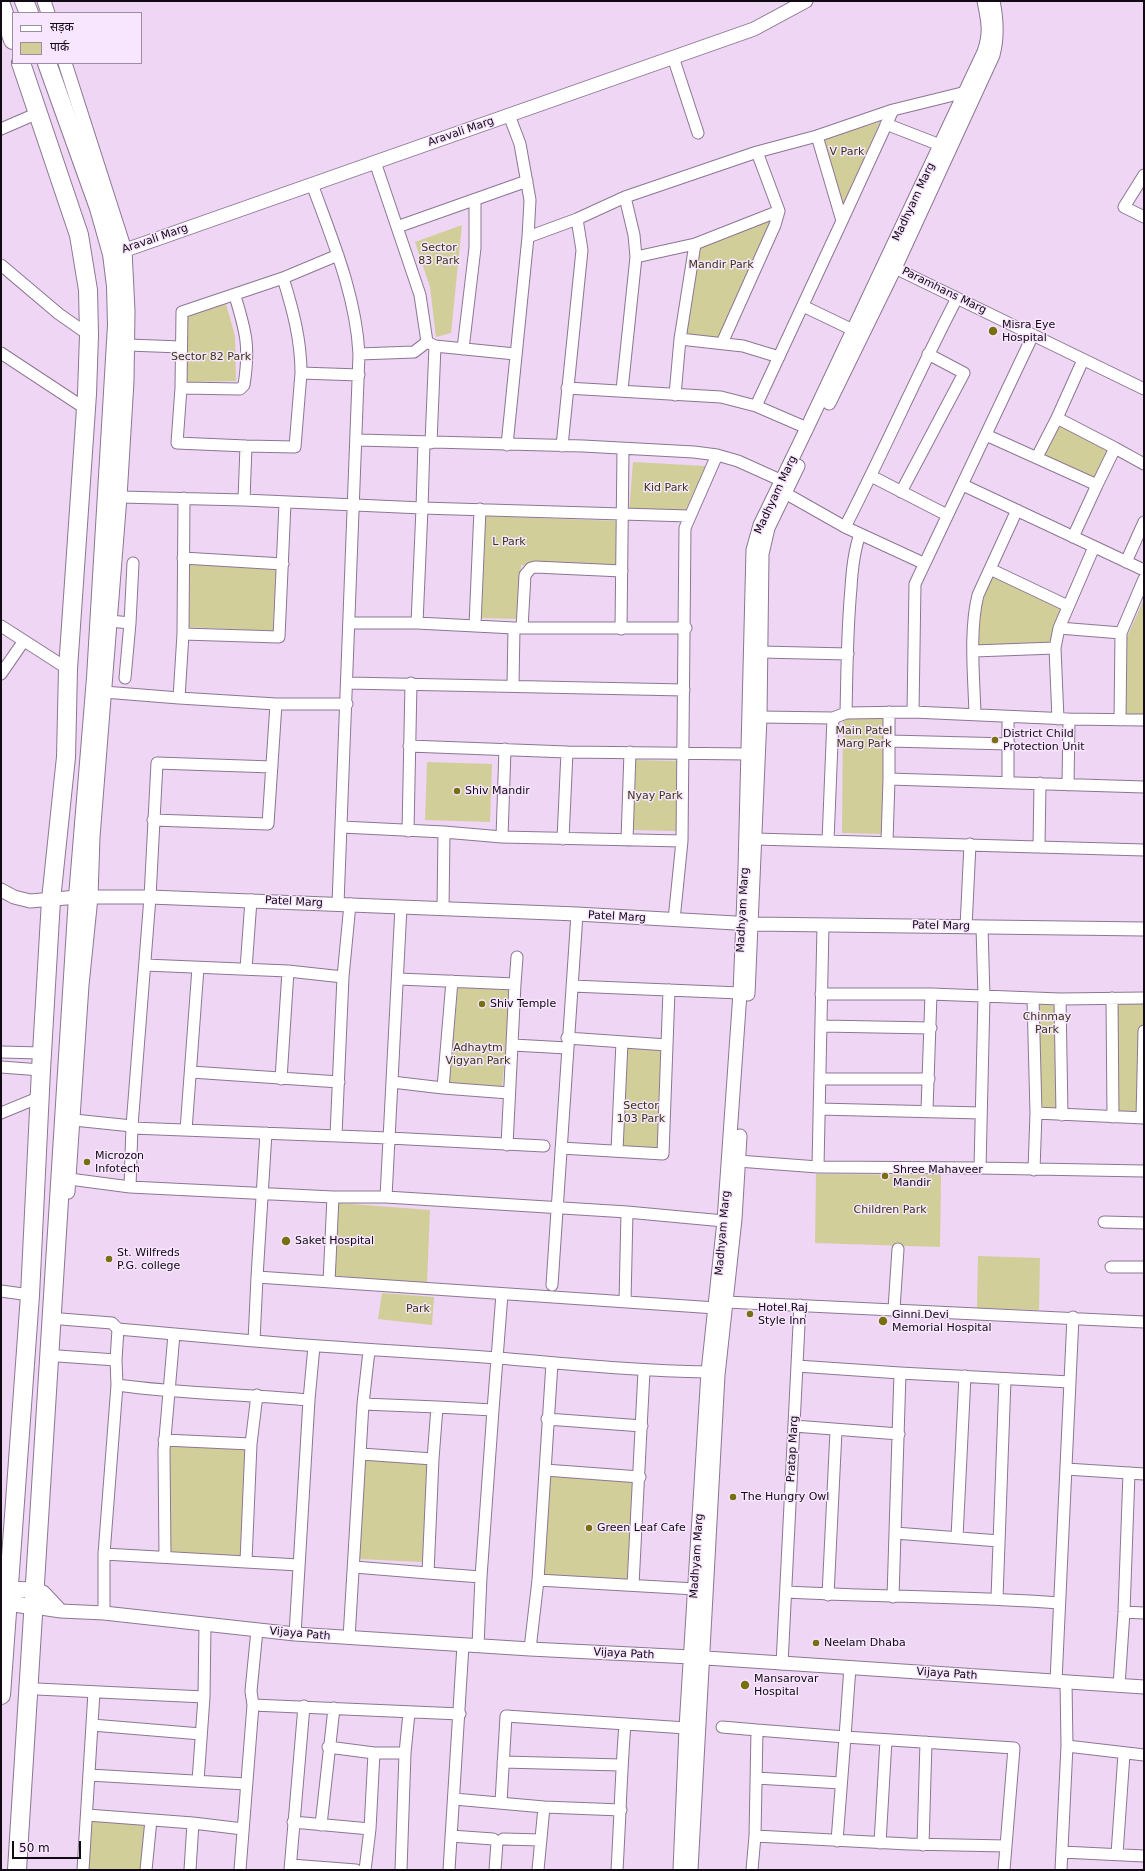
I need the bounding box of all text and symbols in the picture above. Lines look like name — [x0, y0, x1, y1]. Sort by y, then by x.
legend — [12, 12, 142, 64]
text: सड़क — [50, 20, 74, 34]
text: पार्क — [50, 40, 69, 54]
street label: Aravali Marg — [426, 114, 496, 150]
park label: V Park — [830, 145, 864, 159]
street label: Madhyam Marg — [890, 161, 938, 243]
street label: Aravali Marg — [120, 221, 190, 257]
park label: Sector 83 Park — [418, 241, 460, 267]
park label: Mandir Park — [688, 258, 754, 272]
street label: Paramhans Marg — [900, 265, 988, 317]
place label: Misra Eye Hospital — [1002, 318, 1055, 344]
marker: Misra Eye Hospital — [987, 325, 999, 337]
park label: Sector 82 Park — [171, 350, 251, 364]
street label: Madhyam Marg — [752, 454, 800, 536]
park label: Kid Park — [644, 481, 688, 495]
park label: L Park — [492, 535, 526, 549]
park label: Main Patel Marg Park — [836, 724, 892, 750]
place label: District Child Protection Unit — [1003, 727, 1085, 753]
marker: District Child Protection Unit — [990, 735, 1000, 745]
place label: Shiv Mandir — [465, 784, 530, 798]
marker: Shiv Mandir — [452, 786, 462, 796]
park label: Nyay Park — [627, 789, 683, 803]
street label: Madhyam Marg — [734, 867, 752, 953]
street label: Patel Marg — [265, 894, 323, 910]
street label: Patel Marg — [588, 909, 646, 925]
street label: Patel Marg — [912, 919, 970, 933]
place label: Shiv Temple — [490, 997, 556, 1011]
marker: Shiv Temple — [477, 999, 487, 1009]
park label: Chinmay Park — [1023, 1010, 1071, 1036]
park label: Adhaytm Vigyan Park — [446, 1041, 510, 1067]
park label: Sector 103 Park — [617, 1099, 665, 1125]
place label: Microzon Infotech — [95, 1149, 144, 1175]
marker: Microzon Infotech — [82, 1157, 92, 1167]
place label: Shree Mahaveer Mandir — [893, 1163, 983, 1189]
marker: Shree Mahaveer Mandir — [880, 1171, 890, 1181]
street label: Madhyam Marg — [713, 1190, 733, 1276]
park label: Children Park — [853, 1203, 927, 1217]
place label: Saket Hospital — [295, 1234, 374, 1248]
marker: Saket Hospital — [280, 1235, 292, 1247]
place label: St. Wilfreds P.G. college — [117, 1246, 180, 1272]
marker: St. Wilfreds P.G. college — [104, 1254, 114, 1264]
place label: Hotel Raj Style Inn — [758, 1301, 808, 1327]
park label: Park — [406, 1302, 430, 1316]
place label: Ginni Devi Memorial Hospital — [892, 1308, 991, 1334]
marker: Hotel Raj Style Inn — [745, 1309, 755, 1319]
marker: Ginni Devi Memorial Hospital — [877, 1315, 889, 1327]
street label: Pratap Marg — [785, 1415, 801, 1483]
place label: The Hungry Owl — [741, 1490, 829, 1504]
marker: The Hungry Owl — [728, 1492, 738, 1502]
street label: Madhyam Marg — [687, 1513, 707, 1599]
place label: Green Leaf Cafe — [597, 1521, 686, 1535]
marker: Green Leaf Cafe — [584, 1523, 594, 1533]
street label: Vijaya Path — [269, 1625, 331, 1643]
place label: Neelam Dhaba — [824, 1636, 906, 1650]
marker: Neelam Dhaba — [811, 1638, 821, 1648]
street label: Vijaya Path — [593, 1646, 655, 1662]
street label: Vijaya Path — [916, 1665, 978, 1683]
place label: Mansarovar Hospital — [754, 1672, 818, 1698]
marker: Mansarovar Hospital — [739, 1679, 751, 1691]
scale bar — [14, 1833, 83, 1859]
text: 50 m — [19, 1841, 50, 1855]

